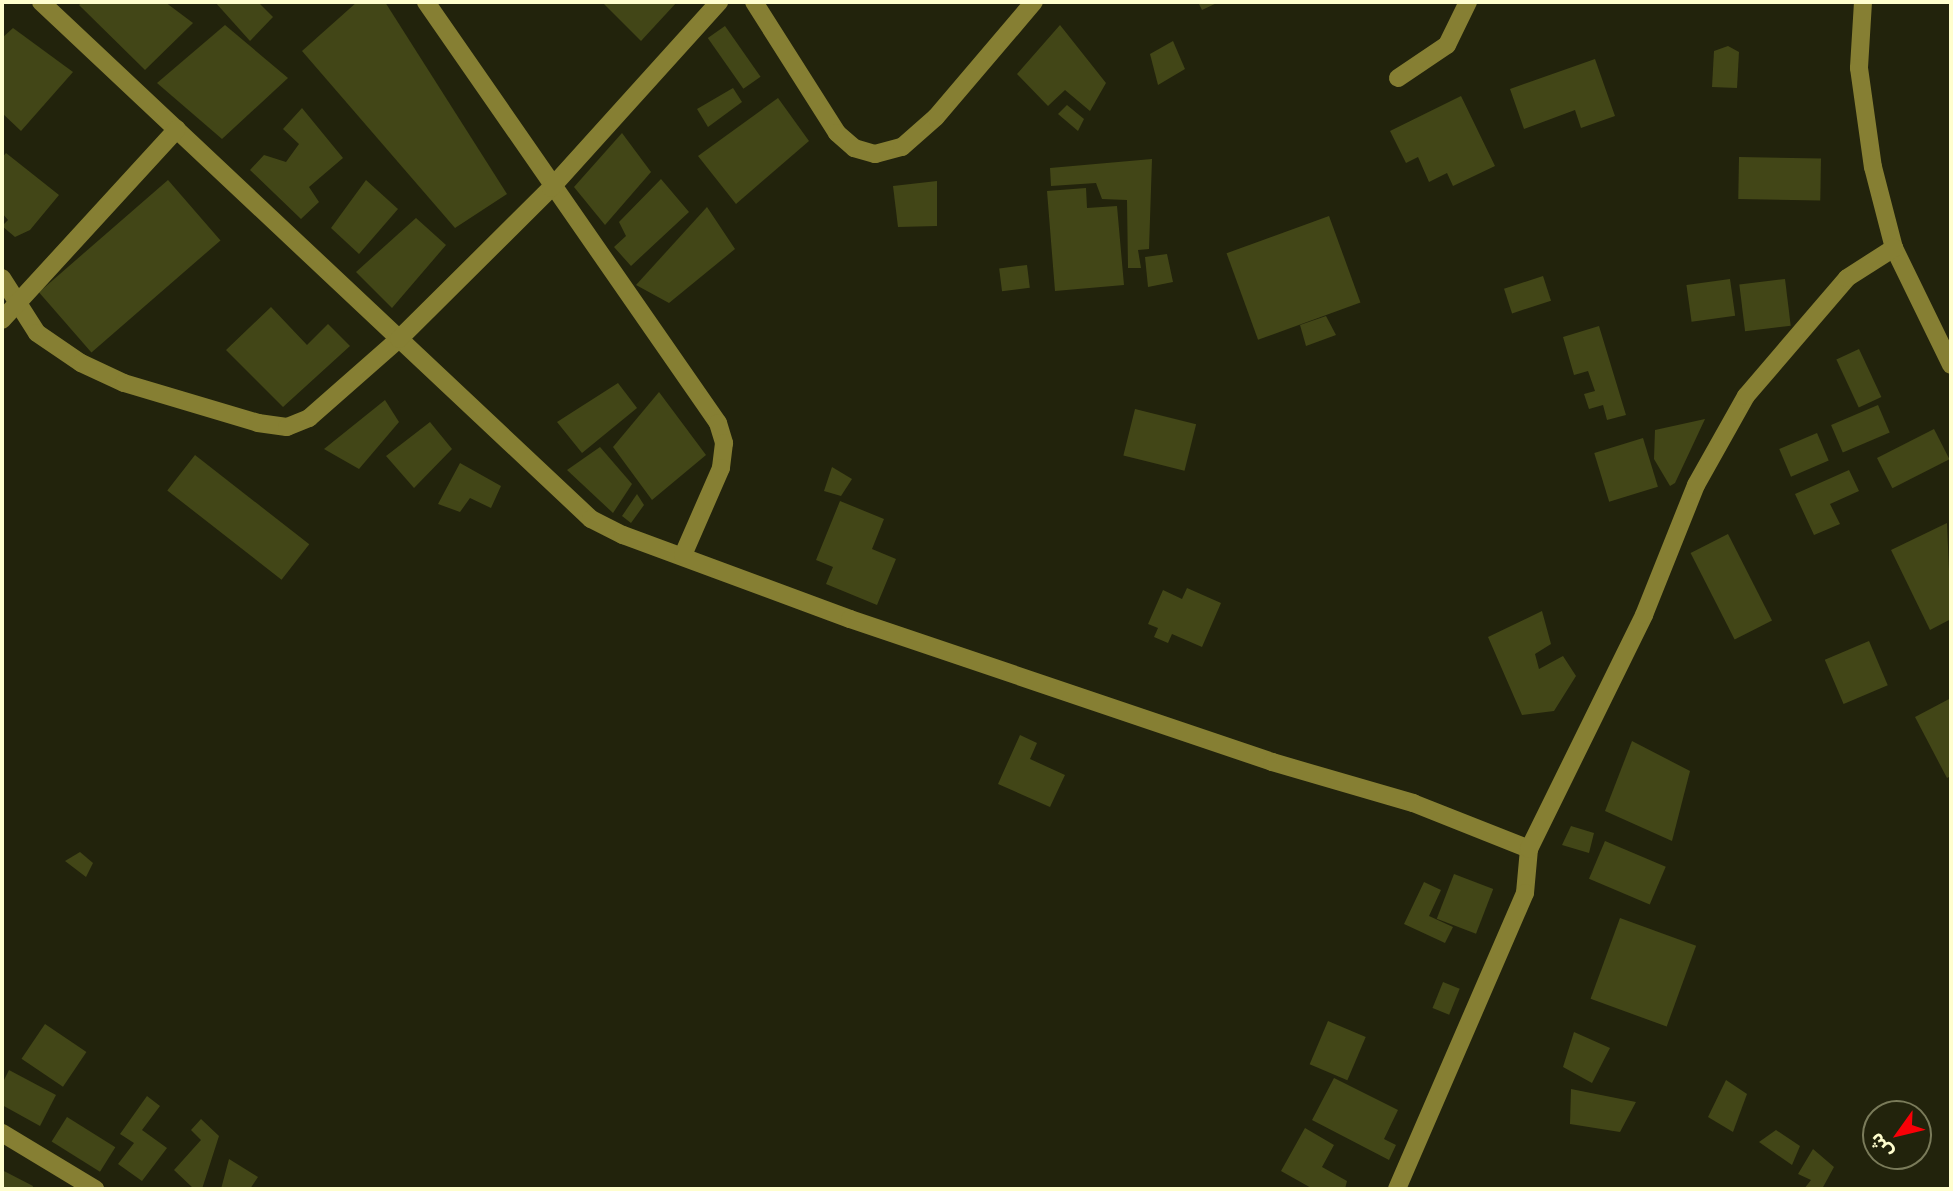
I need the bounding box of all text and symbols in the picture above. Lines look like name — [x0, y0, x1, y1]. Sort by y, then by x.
north arrow — [1862, 1100, 1932, 1170]
text: ش — [1864, 1128, 1898, 1163]

